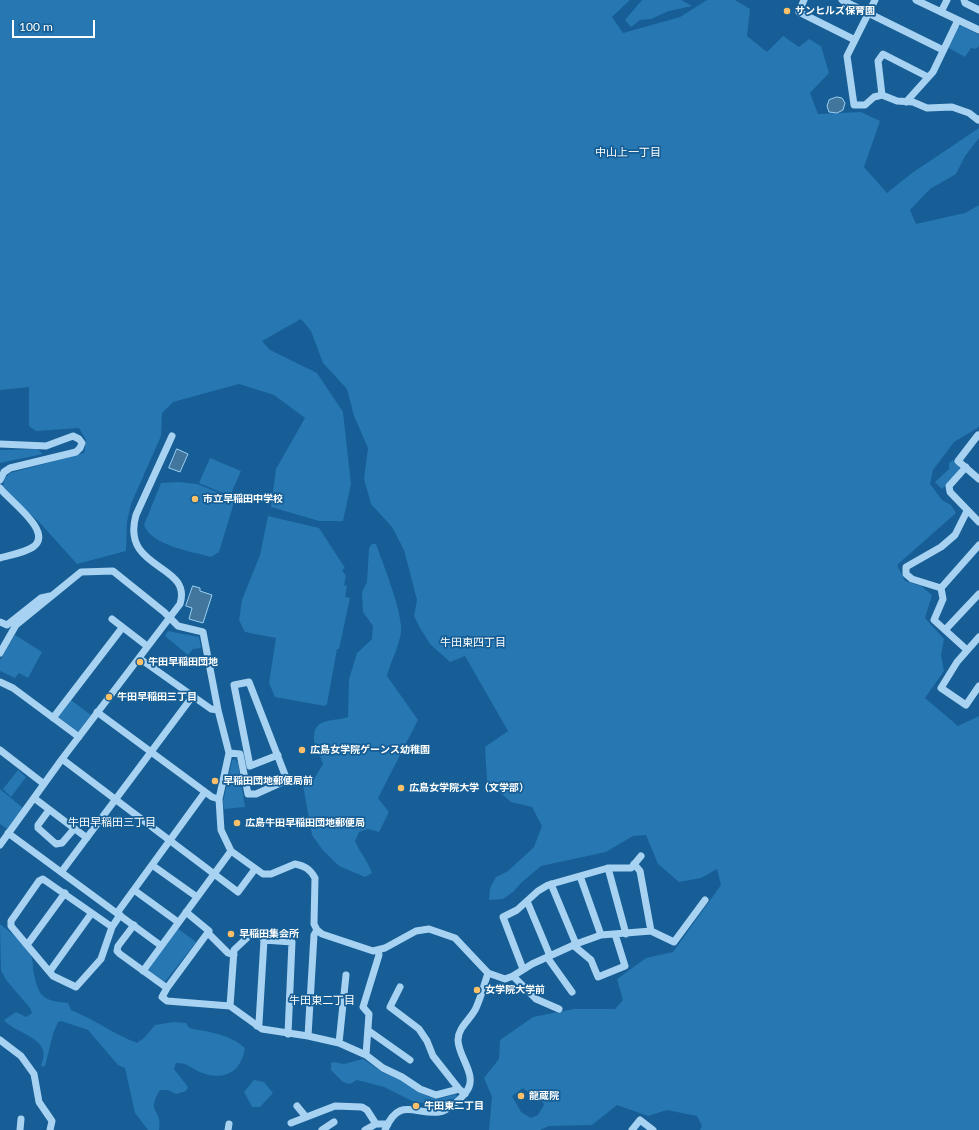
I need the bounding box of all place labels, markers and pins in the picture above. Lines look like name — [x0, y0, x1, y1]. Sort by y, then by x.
place label: サンヒルズ保育園 — [795, 5, 875, 17]
marker: サンヒルズ保育園 — [782, 6, 792, 16]
place label: 市立早稲田中学校 — [203, 493, 283, 505]
marker: 市立早稲田中学校 — [190, 494, 200, 504]
place label: 牛田早稲田団地 — [148, 656, 218, 668]
marker: 牛田早稲田団地 — [135, 657, 145, 667]
place label: 牛田早稲田三丁目 — [117, 691, 197, 703]
marker: 牛田早稲田三丁目 — [104, 692, 114, 702]
place label: 広島女学院ゲーンス幼稚園 — [310, 744, 430, 756]
marker: 広島女学院ゲーンス幼稚園 — [297, 745, 307, 755]
place label: 早稲田団地郵便局前 — [223, 775, 313, 787]
marker: 早稲田団地郵便局前 — [210, 776, 220, 786]
place label: 広島女学院大学（文学部） — [409, 782, 529, 794]
marker: 広島女学院大学（文学部） — [396, 783, 406, 793]
place label: 広島牛田早稲田団地郵便局 — [245, 817, 365, 829]
marker: 広島牛田早稲田団地郵便局 — [232, 818, 242, 828]
place label: 早稲田集会所 — [239, 928, 299, 940]
marker: 早稲田集会所 — [226, 929, 236, 939]
place label: 女学院大学前 — [485, 984, 545, 996]
marker: 女学院大学前 — [472, 985, 482, 995]
place label: 龍蔵院 — [529, 1090, 559, 1102]
marker: 龍蔵院 — [516, 1091, 526, 1101]
place label: 牛田東二丁目 — [424, 1100, 484, 1112]
marker: 牛田東二丁目 — [411, 1101, 421, 1111]

